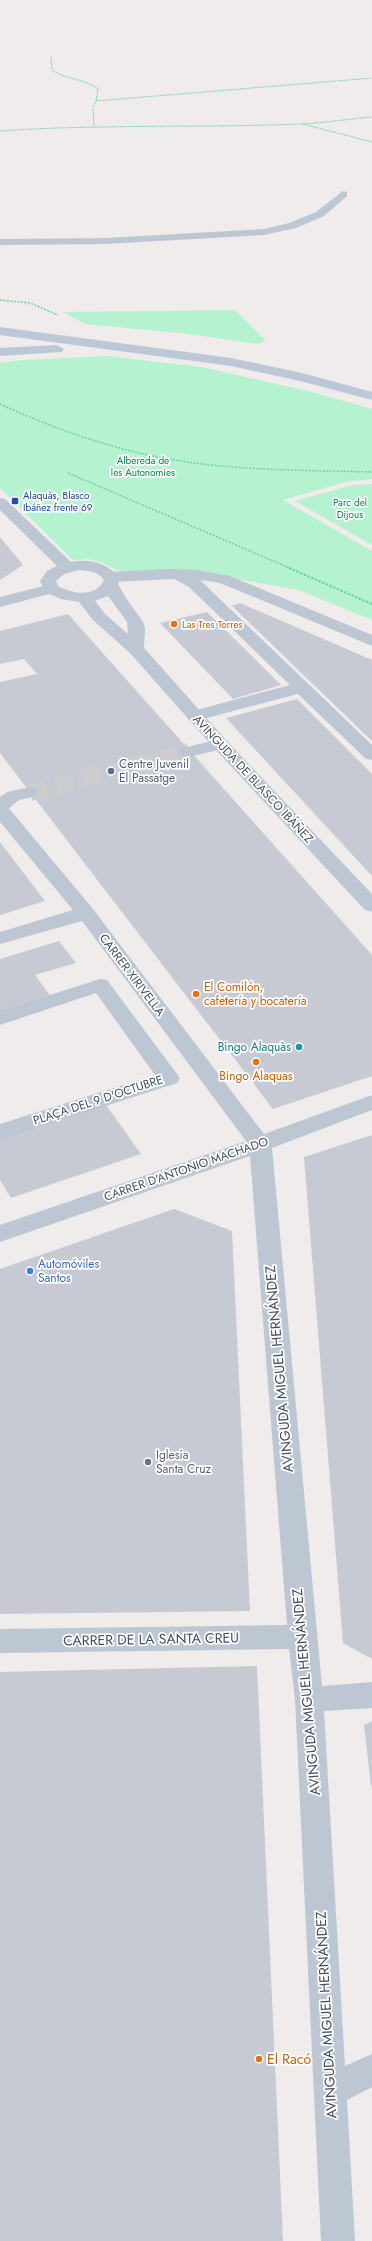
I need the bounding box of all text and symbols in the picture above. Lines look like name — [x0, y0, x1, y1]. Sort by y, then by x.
park label: Albereda de les Autonomies — [111, 453, 175, 480]
place label: Alaquàs, Blasco Ibáñez frente 69 — [23, 488, 93, 515]
park label: Parc del Dijous — [333, 495, 367, 522]
marker: Alaquàs, Blasco Ibáñez frente 69 — [10, 496, 20, 506]
place label: Las Tres Torres — [182, 617, 243, 632]
marker: Las Tres Torres — [169, 619, 179, 629]
street label: AVINGUDA DE BLASCO IBÁÑEZ — [189, 711, 318, 847]
place label: Centre Juvenil El Passatge — [119, 755, 189, 787]
marker: Centre Juvenil El Passatge — [106, 766, 116, 776]
street label: CARRER XIRIVELLA — [95, 930, 169, 1020]
place label: El Comilón, cafetería y bocatería — [204, 978, 307, 1010]
marker: El Comilón, cafetería y bocatería — [191, 989, 201, 999]
place label: Bingo Alaquàs — [218, 1038, 291, 1056]
marker: Bingo Alaquàs — [294, 1042, 304, 1052]
marker: Bingo Alaquas — [251, 1057, 261, 1067]
place label: Bingo Alaquas — [219, 1067, 293, 1085]
street label: PLAÇA DEL 9 D'OCTUBRE — [31, 1070, 165, 1130]
street label: CARRER D'ANTONIO MACHADO — [101, 1132, 271, 1206]
place label: Automóviles Santos — [38, 1255, 99, 1287]
street label: AVINGUDA MIGUEL HERNÁNDEZ — [260, 1264, 298, 1473]
marker: Automóviles Santos — [25, 1266, 35, 1276]
place label: Iglesia Santa Cruz — [156, 1446, 212, 1478]
marker: Iglesia Santa Cruz — [143, 1457, 153, 1467]
street label: AVINGUDA MIGUEL HERNÁNDEZ — [287, 1587, 325, 1796]
street label: CARRER DE LA SANTA CREU — [63, 1627, 239, 1651]
street label: AVINGUDA MIGUEL HERNÁNDEZ — [311, 1911, 341, 2119]
place label: El Racó — [267, 2049, 311, 2069]
marker: El Racó — [254, 2054, 264, 2064]

